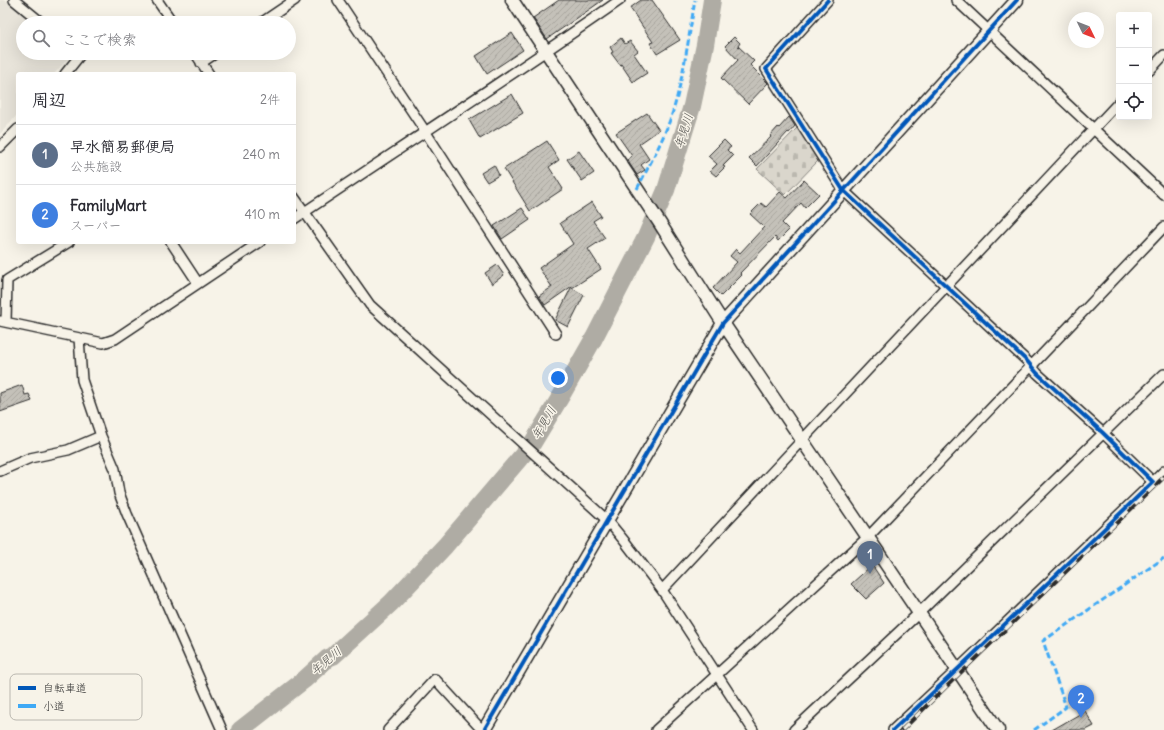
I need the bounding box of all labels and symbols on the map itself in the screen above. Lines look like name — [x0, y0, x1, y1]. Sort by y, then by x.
north arrow — [1068, 12, 1104, 48]
water label: 年見川 — [671, 111, 696, 150]
your location — [548, 368, 568, 388]
water label: 年見川 — [528, 403, 559, 442]
pin: 1 — [857, 541, 883, 574]
water label: 年見川 — [307, 643, 344, 678]
legend — [10, 674, 142, 720]
text: 自転車道 — [43, 681, 87, 695]
pin: 2 — [1068, 685, 1094, 718]
text: 小道 — [43, 699, 65, 713]

